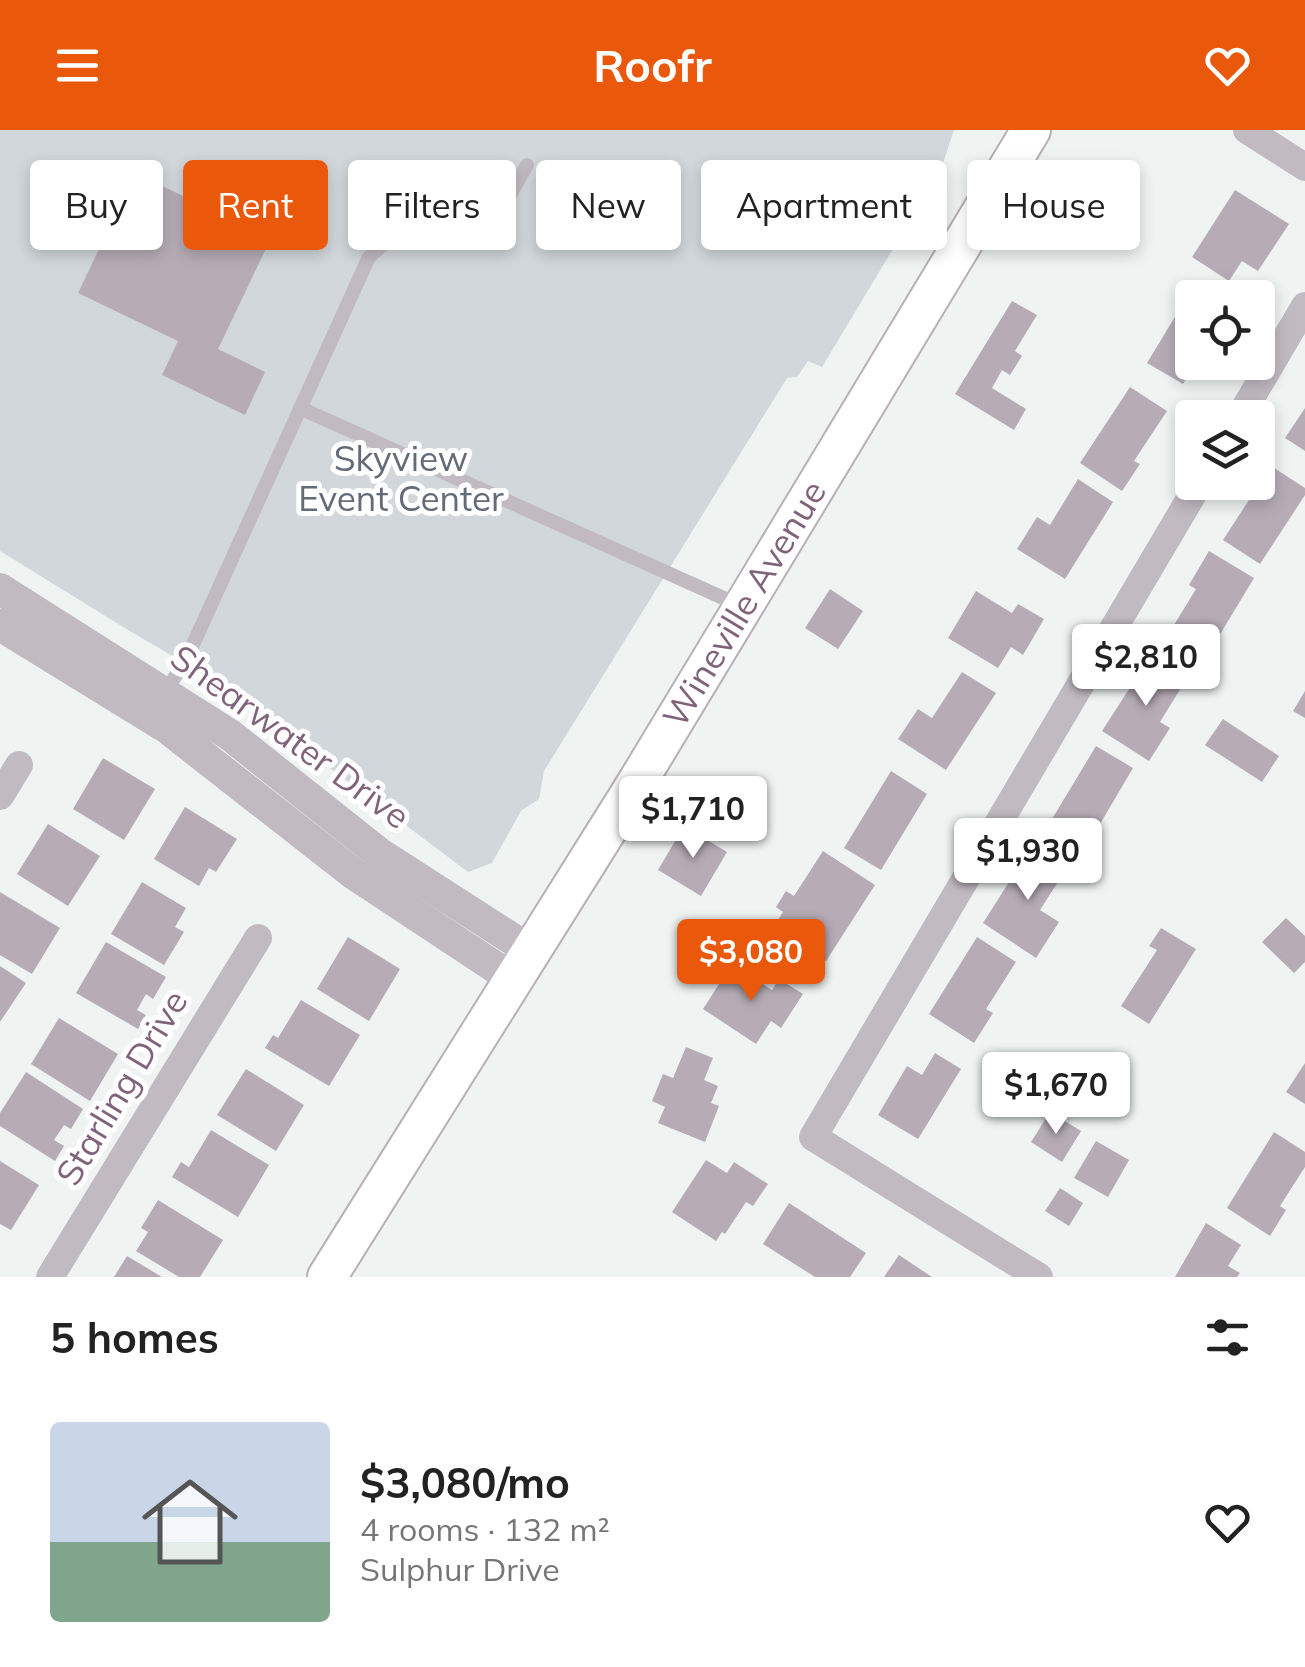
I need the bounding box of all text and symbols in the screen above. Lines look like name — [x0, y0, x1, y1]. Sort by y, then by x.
text: Roofr — [593, 37, 712, 93]
icon: menu — [50, 38, 105, 93]
icon: heart — [1200, 38, 1255, 93]
chip: Buy — [30, 160, 163, 250]
chip: Rent — [183, 160, 328, 250]
chip: Filters — [348, 160, 516, 250]
chip: New — [536, 160, 681, 250]
chip: Apartment — [701, 160, 947, 250]
chip: House — [967, 160, 1140, 250]
map controls — [1175, 280, 1275, 500]
button: locate — [1175, 280, 1275, 380]
button: layers — [1175, 400, 1275, 500]
park label: Skyview Event Center — [298, 436, 504, 520]
street label: Wineville Avenue — [652, 472, 835, 735]
pin: $2,810 — [1065, 624, 1227, 709]
street label: Shearwater Drive — [162, 635, 419, 838]
text: $2,810 — [1094, 636, 1198, 676]
pin: $1,710 — [612, 776, 774, 861]
text: $1,710 — [641, 788, 745, 828]
pin: $1,930 — [947, 818, 1109, 903]
text: $1,930 — [976, 830, 1080, 870]
pin: $3,080 — [670, 919, 832, 1004]
text: $3,080 — [699, 931, 803, 971]
street label: Starling Drive — [46, 982, 197, 1193]
pin: $1,670 — [975, 1052, 1137, 1137]
text: $1,670 — [1004, 1064, 1108, 1104]
icon: filters — [1200, 1310, 1255, 1365]
text: 5 homes — [50, 1311, 219, 1364]
text: $3,080/mo — [360, 1456, 570, 1509]
icon: home — [130, 1462, 250, 1582]
icon: heart — [1200, 1495, 1255, 1550]
text: 4 rooms · 132 m² — [360, 1509, 610, 1549]
text: Sulphur Drive — [360, 1549, 560, 1589]

